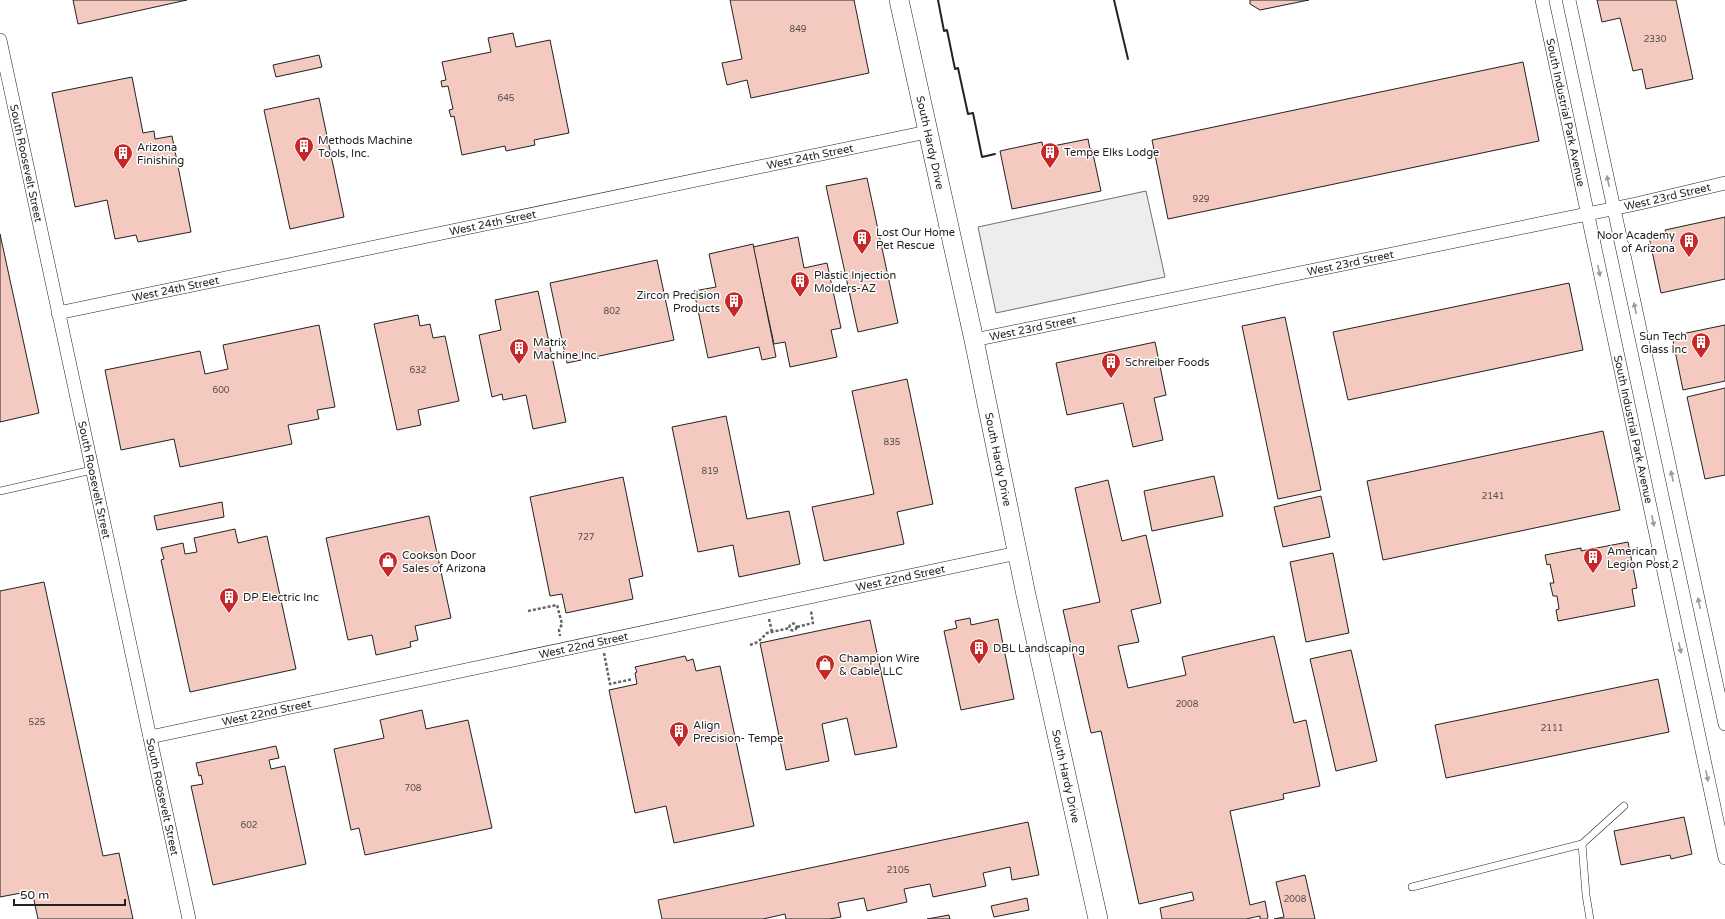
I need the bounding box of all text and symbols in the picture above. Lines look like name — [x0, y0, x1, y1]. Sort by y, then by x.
house number: 849 — [790, 24, 807, 35]
house number: 2330 — [1644, 34, 1667, 45]
street label: South Industrial Park Avenue — [1544, 37, 1588, 188]
house number: 645 — [498, 93, 515, 104]
street label: South Hardy Drive — [914, 95, 947, 191]
street label: South Roosevelt Street — [8, 103, 45, 223]
place label: Methods Machine Tools, Inc. — [318, 134, 412, 160]
building icon: Methods Machine Tools, Inc. — [293, 135, 315, 163]
place label: Arizona Finishing — [137, 141, 184, 167]
street label: West 24th Street — [765, 141, 854, 172]
building icon: Tempe Elks Lodge — [1039, 141, 1061, 169]
building icon: Arizona Finishing — [112, 142, 134, 170]
place label: Tempe Elks Lodge — [1064, 146, 1159, 159]
one-way arrow — [1604, 175, 1610, 187]
street label: West 23rd Street — [1623, 180, 1712, 213]
house number: 929 — [1193, 194, 1210, 205]
street label: West 24th Street — [448, 207, 537, 238]
place label: Lost Our Home Pet Rescue — [876, 226, 955, 252]
building icon: Lost Our Home Pet Rescue — [851, 227, 873, 255]
place label: Noor Academy of Arizona — [1597, 229, 1675, 255]
building icon: Noor Academy of Arizona — [1678, 230, 1700, 258]
street label: West 23rd Street — [1306, 247, 1395, 278]
one-way arrow — [1596, 265, 1602, 277]
place label: Plastic Injection Molders-AZ — [814, 269, 896, 295]
building icon: Plastic Injection Molders-AZ — [789, 270, 811, 298]
street label: West 24th Street — [131, 273, 220, 304]
place label: Zircon Precision Products — [637, 289, 720, 315]
building icon: Zircon Precision Products — [723, 290, 745, 318]
one-way arrow — [1632, 302, 1638, 314]
house number: 802 — [604, 306, 620, 317]
street label: West 23rd Street — [988, 313, 1077, 343]
place label: Sun Tech Glass Inc — [1639, 330, 1687, 356]
building icon: Sun Tech Glass Inc — [1690, 331, 1712, 359]
place label: Matrix Machine Inc. — [533, 336, 599, 362]
building icon: Matrix Machine Inc. — [508, 337, 530, 365]
building icon: Schreiber Foods — [1100, 351, 1122, 379]
street label: South Industrial Park Avenue — [1611, 354, 1656, 505]
place label: Schreiber Foods — [1125, 356, 1209, 369]
house number: 632 — [410, 365, 426, 376]
house number: 600 — [213, 385, 230, 396]
street label: South Hardy Drive — [982, 411, 1014, 507]
street label: South Roosevelt Street — [76, 420, 114, 540]
house number: 835 — [884, 437, 901, 448]
house number: 819 — [702, 466, 719, 477]
one-way arrow — [1668, 470, 1674, 483]
house number: 2141 — [1482, 491, 1504, 502]
one-way arrow — [1650, 515, 1656, 527]
house number: 727 — [578, 532, 595, 543]
place label: American Legion Post 2 — [1607, 545, 1679, 571]
building icon: American Legion Post 2 — [1582, 546, 1604, 574]
place label: Cookson Door Sales of Arizona — [402, 549, 486, 575]
shop icon: Cookson Door Sales of Arizona — [377, 550, 399, 578]
street label: West 22nd Street — [854, 562, 946, 594]
building icon: DP Electric Inc — [218, 586, 240, 614]
place label: DP Electric Inc — [243, 591, 319, 604]
one-way arrow — [1695, 597, 1701, 610]
street label: West 22nd Street — [537, 629, 629, 661]
building icon: DBL Landscaping — [968, 637, 990, 665]
place label: DBL Landscaping — [993, 642, 1085, 655]
one-way arrow — [1677, 642, 1683, 655]
place label: Champion Wire & Cable LLC — [839, 652, 920, 678]
shop icon: Champion Wire & Cable LLC — [814, 653, 836, 681]
street label: West 22nd Street — [221, 696, 312, 728]
house number: 2008 — [1176, 699, 1199, 710]
house number: 525 — [29, 717, 46, 728]
place label: Align Precision- Tempe — [693, 719, 783, 745]
building icon: Align Precision- Tempe — [668, 720, 690, 748]
house number: 2111 — [1541, 723, 1563, 734]
street label: South Hardy Drive — [1050, 728, 1083, 824]
street label: South Roosevelt Street — [144, 737, 182, 857]
one-way arrow — [1705, 769, 1711, 782]
house number: 708 — [405, 783, 422, 794]
house number: 602 — [241, 820, 257, 831]
house number: 2105 — [887, 865, 910, 876]
scale bar — [14, 881, 125, 907]
text: 50 m — [20, 888, 49, 902]
house number: 2008 — [1284, 894, 1307, 905]

